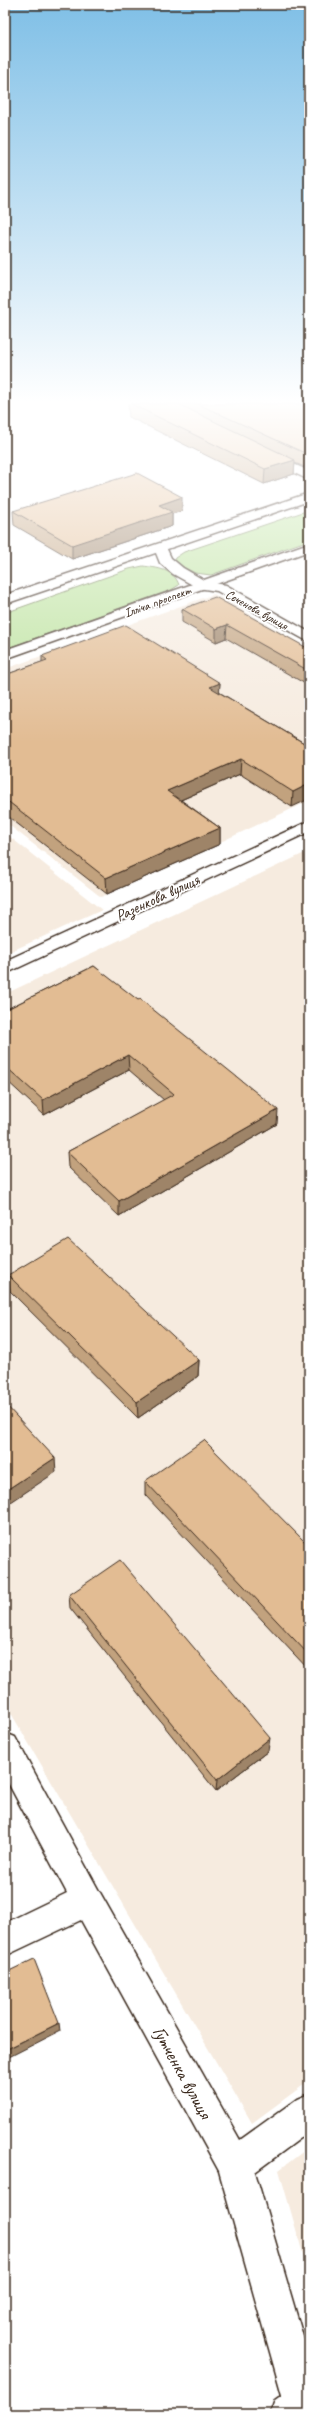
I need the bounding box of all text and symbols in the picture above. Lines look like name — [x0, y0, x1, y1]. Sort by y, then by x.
street label: Ілліча проспект — [122, 582, 194, 621]
street label: Сєченова вулиця — [222, 586, 292, 634]
street label: Разенкова вулиця — [112, 869, 204, 926]
street label: Гутченка вулиця — [147, 2022, 218, 2124]

